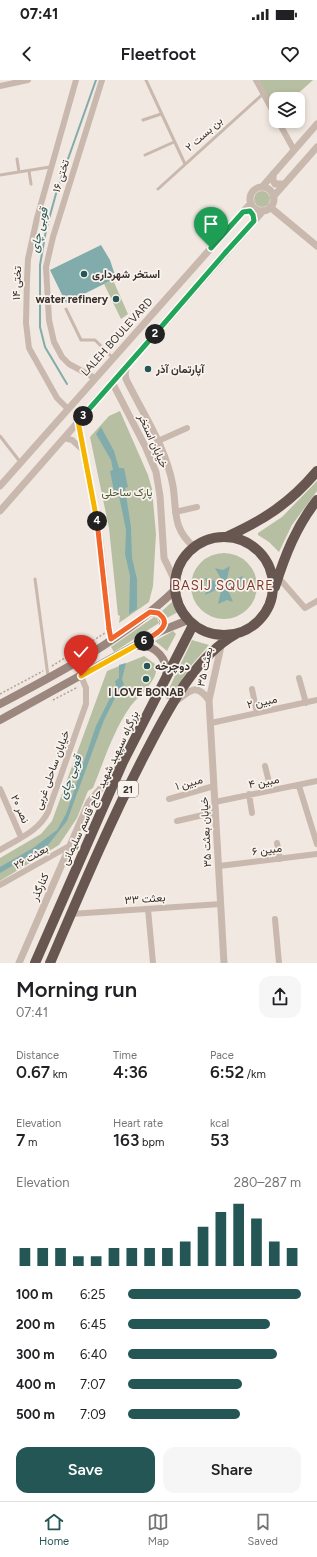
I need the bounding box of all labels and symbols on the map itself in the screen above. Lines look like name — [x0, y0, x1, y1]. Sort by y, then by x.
street label: بن بست ۲ — [183, 114, 225, 154]
street label: تختی ۱۶ — [50, 158, 72, 194]
water label: قوبی چای — [27, 205, 52, 254]
pin — [194, 207, 228, 248]
street label: تختی ۱۴ — [10, 265, 24, 300]
place label: استخر شهرداری — [92, 268, 160, 281]
marker: استخر شهرداری — [79, 269, 89, 279]
place label: water refinery — [36, 293, 109, 306]
marker: water refinery — [111, 294, 121, 304]
street label: LALEH BOULEVARD — [78, 295, 156, 379]
pin: 2 — [145, 324, 165, 344]
place label: آپارتمان آذر — [155, 363, 205, 377]
marker: آپارتمان آذر — [143, 364, 153, 374]
pin: 3 — [73, 406, 93, 426]
street label: خیابان استخر — [135, 411, 171, 470]
park label: پارک ساحلی — [102, 486, 152, 500]
pin: 4 — [87, 511, 107, 531]
district label: BASIJ SQUARE — [172, 578, 274, 593]
pin: 6 — [134, 631, 154, 651]
pin — [64, 635, 98, 676]
street label: بعثت ۳۵ — [194, 646, 216, 688]
place label: دوچرخه — [155, 660, 190, 674]
marker: دوچرخه — [142, 661, 152, 671]
marker: I LOVE BONAB — [141, 674, 151, 684]
place label: I LOVE BONAB — [108, 686, 184, 699]
street label: مبین ۲ — [246, 692, 278, 712]
street label: بزرگراه سپهبد شهید حاج قاسم سلیمانی — [58, 709, 142, 868]
street label: خیابان ساحلی غربی — [32, 728, 72, 812]
water label: قوبی چای — [55, 752, 86, 801]
street label: مبین ۱ — [174, 773, 204, 793]
street label: مبین ۴ — [248, 773, 281, 791]
road number: 21 — [118, 781, 138, 797]
street label: نصر ۲۰ — [8, 793, 32, 825]
street label: خیابان بعثت ۳۵ — [198, 796, 214, 868]
street label: بعثت ۲۶ — [11, 842, 51, 872]
street label: مبین ۶ — [251, 842, 283, 858]
street label: کنارگذر — [28, 871, 52, 904]
street label: بعثت ۳۳ — [124, 891, 166, 907]

